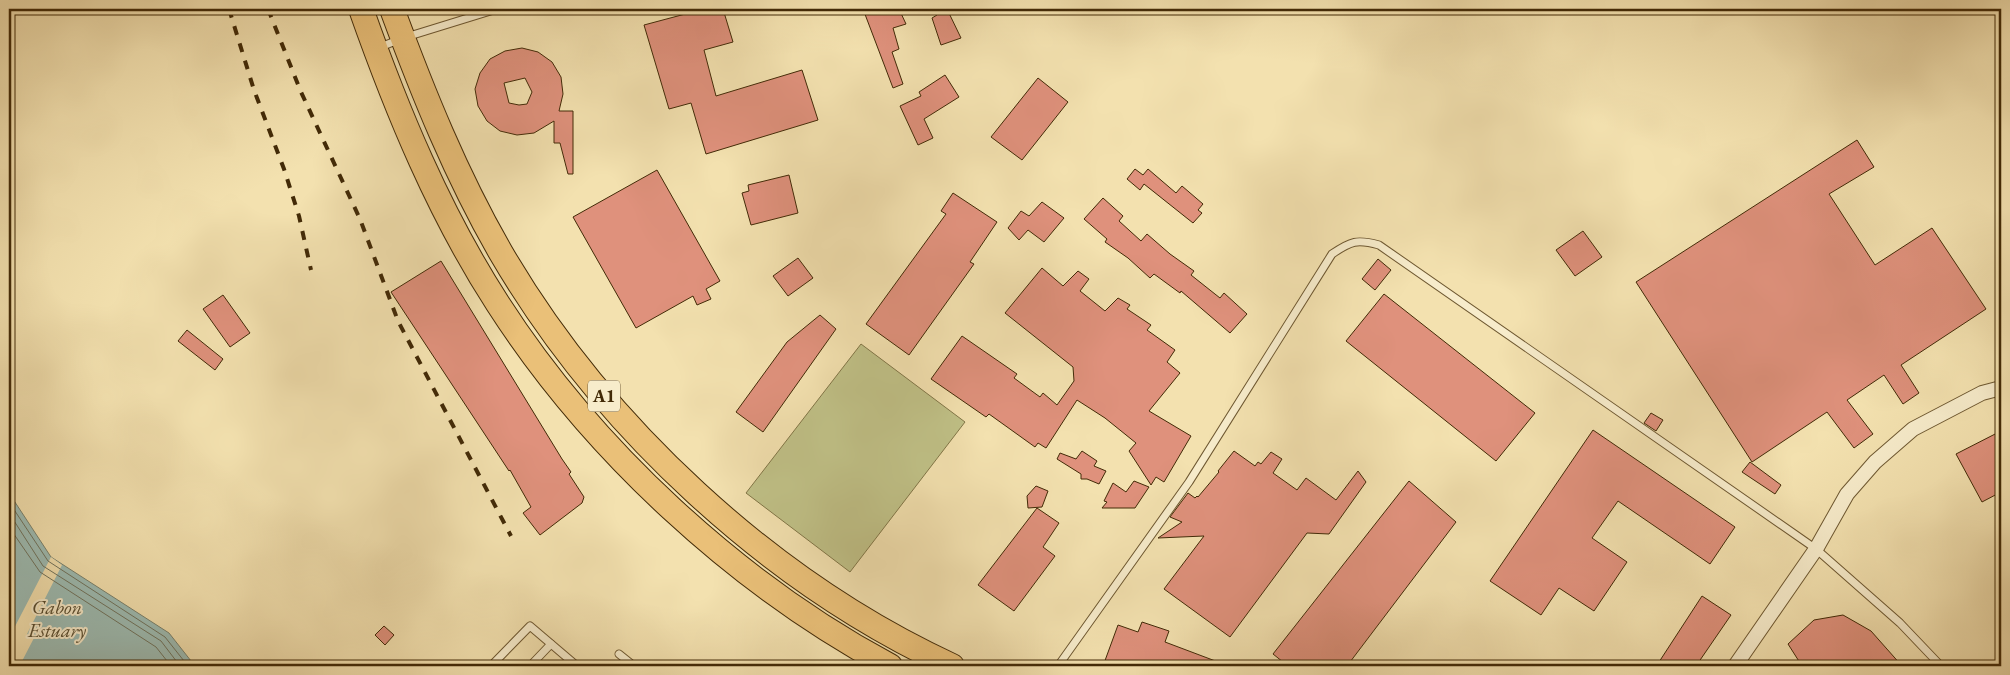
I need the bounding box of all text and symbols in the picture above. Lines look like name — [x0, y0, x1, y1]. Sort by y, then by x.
road number: A1 — [588, 381, 620, 412]
water label: Gabon Estuary — [27, 594, 86, 643]

